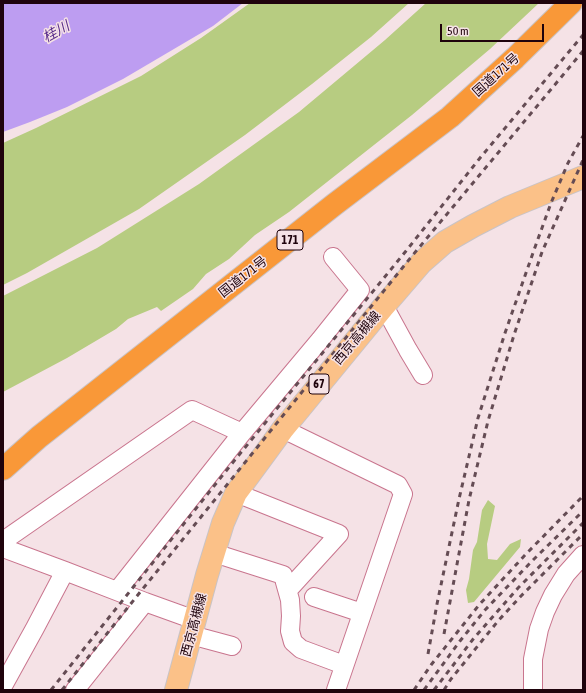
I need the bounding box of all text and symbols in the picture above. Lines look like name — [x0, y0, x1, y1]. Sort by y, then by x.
scale bar — [442, 16, 546, 42]
water label: 桂川 — [40, 18, 72, 46]
text: 50 m — [447, 24, 469, 38]
street label: 国道171号 — [469, 50, 523, 100]
road number: 171 — [277, 230, 303, 250]
street label: 国道171号 — [216, 253, 270, 301]
street label: 西京高槻線 — [330, 308, 384, 368]
road number: 67 — [309, 374, 329, 394]
street label: 西京高槻線 — [178, 592, 210, 658]

